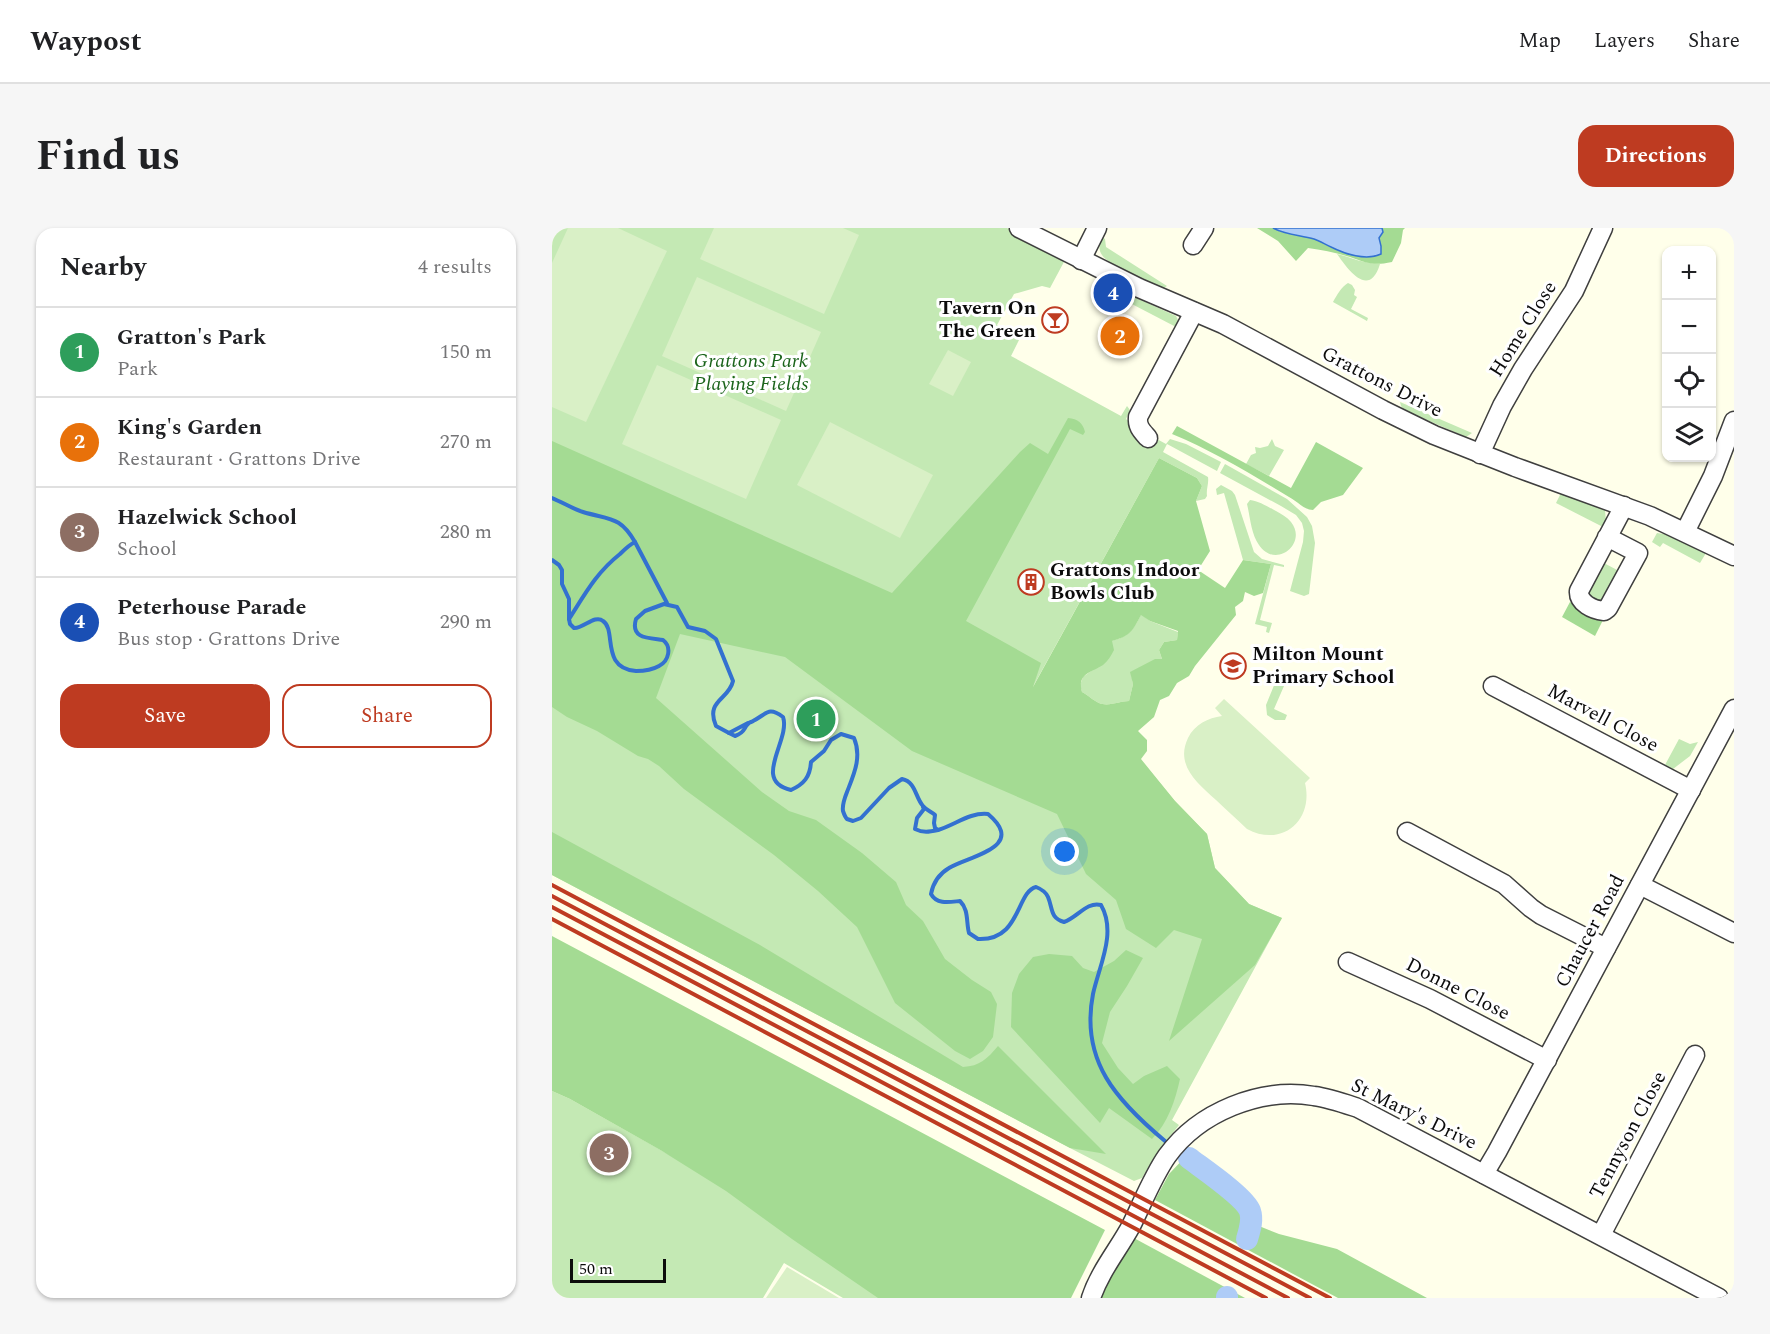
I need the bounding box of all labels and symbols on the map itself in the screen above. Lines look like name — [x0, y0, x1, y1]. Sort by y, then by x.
pin: 4 — [1094, 270, 1132, 316]
street label: Home Close — [1482, 275, 1564, 383]
place label: Tavern On The Green — [939, 293, 1036, 346]
bar icon: Tavern On The Green — [1040, 305, 1070, 335]
pin: 2 — [1100, 314, 1140, 358]
street label: Grattons Drive — [1316, 339, 1448, 425]
park label: Grattons Park Playing Fields — [694, 346, 809, 399]
place label: Grattons Indoor Bowls Club — [1050, 555, 1200, 608]
building icon: Grattons Indoor Bowls Club — [1016, 567, 1046, 597]
place label: Milton Mount Primary School — [1252, 639, 1395, 692]
school or university icon: Milton Mount Primary School — [1218, 651, 1248, 681]
street label: Marvell Close — [1542, 676, 1664, 760]
pin: 1 — [796, 696, 836, 742]
your location — [1050, 837, 1079, 866]
street label: Chaucer Road — [1548, 869, 1632, 993]
street label: Donne Close — [1401, 950, 1515, 1028]
street label: Tennyson Close — [1582, 1066, 1674, 1204]
street label: St Mary's Drive — [1346, 1070, 1482, 1158]
pin: 3 — [590, 1130, 628, 1176]
scale bar — [570, 1256, 666, 1284]

